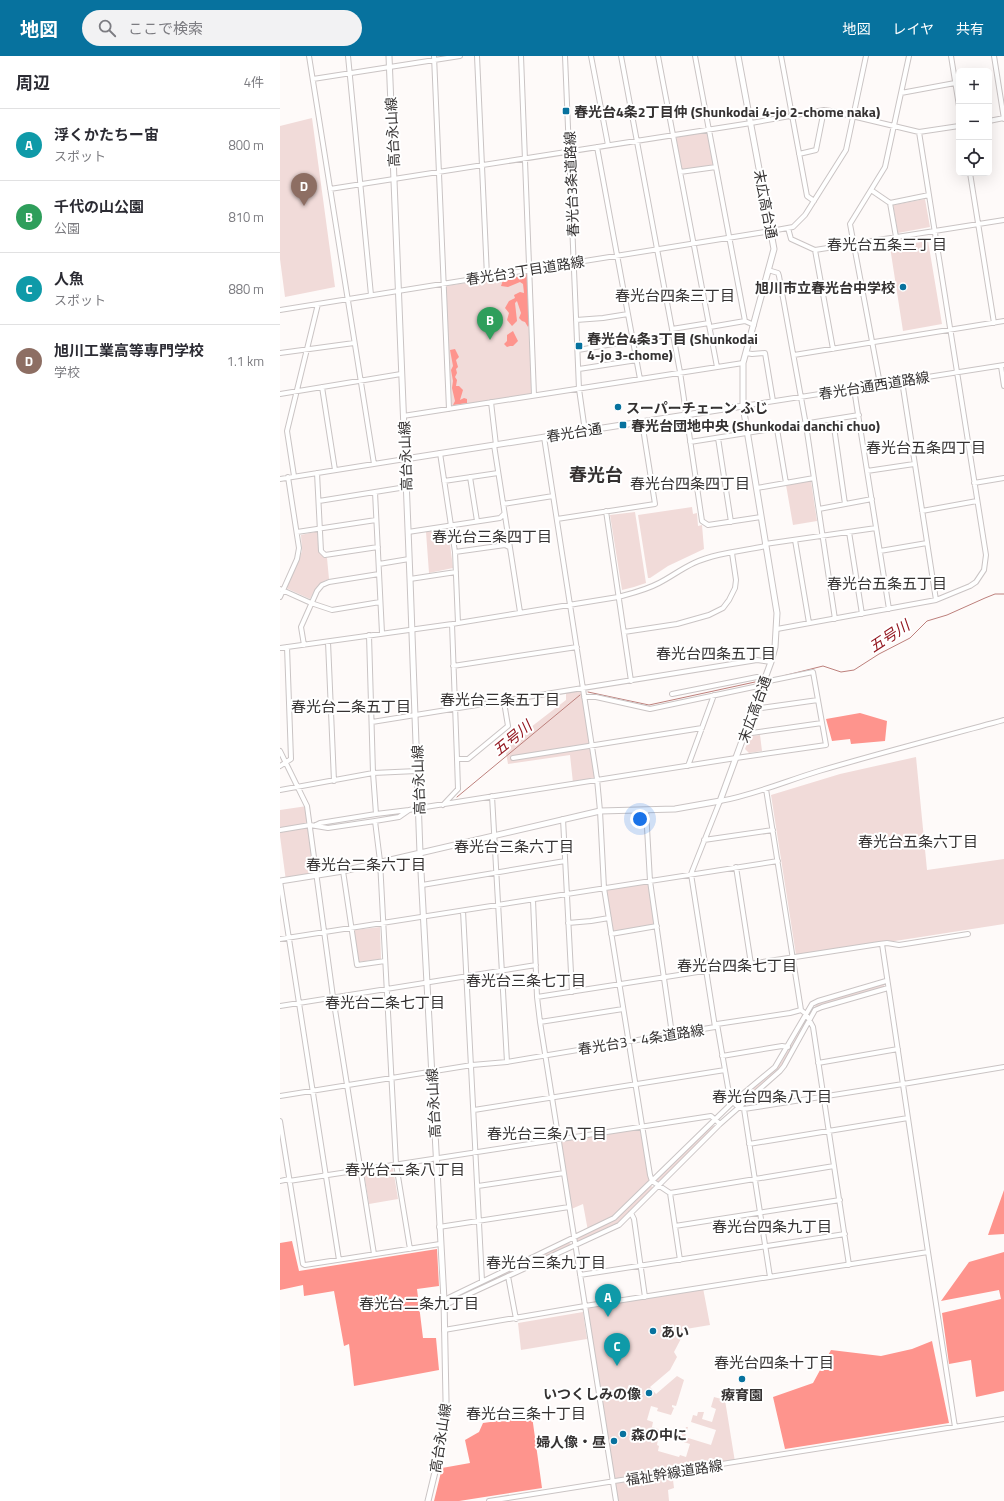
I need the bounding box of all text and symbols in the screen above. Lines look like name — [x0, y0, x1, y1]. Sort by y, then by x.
search box — [82, 10, 362, 46]
text: 地図 — [20, 14, 58, 43]
icon: search — [96, 17, 118, 39]
text: ここで検索 — [128, 17, 203, 40]
text: 地図 — [842, 18, 870, 39]
text: レイヤ — [892, 18, 934, 39]
text: 共有 — [956, 18, 984, 39]
map controls — [956, 68, 992, 176]
button: + — [956, 68, 992, 104]
text: 周辺 — [16, 70, 50, 96]
text: 4件 — [244, 72, 264, 92]
street label: 高台永山線 — [380, 96, 404, 168]
place label: 春光台4条2丁目仲 (Shunkodai 4-jo 2-chome naka) — [574, 101, 880, 122]
button: − — [956, 104, 992, 140]
marker: 春光台4条2丁目仲 (Shunkodai 4-jo 2-chome naka) — [561, 106, 571, 116]
text: 浮くかたちー宙 — [54, 123, 159, 146]
street label: 春光台3条道路線 — [559, 131, 583, 237]
text: A — [25, 135, 33, 155]
text: 800 m — [228, 135, 264, 155]
button: locate — [956, 140, 992, 176]
text: スポット — [54, 146, 106, 166]
street label: 末広高台通 — [749, 168, 783, 240]
pin: D — [291, 173, 317, 206]
text: 千代の山公園 — [54, 195, 144, 218]
text: B — [25, 207, 33, 227]
text: 810 m — [228, 207, 264, 227]
text: 公園 — [54, 218, 80, 238]
district label: 春光台五条三丁目 — [827, 233, 947, 256]
street label: 春光台3丁目道路線 — [464, 250, 586, 290]
text: 人魚 — [54, 267, 84, 290]
place label: 旭川市立春光台中学校 — [755, 277, 895, 298]
text: C — [25, 279, 33, 299]
text: 880 m — [228, 279, 264, 299]
marker: 旭川市立春光台中学校 — [898, 282, 908, 292]
district label: 春光台四条三丁目 — [615, 284, 735, 307]
text: スポット — [54, 290, 106, 310]
pin: B — [477, 307, 503, 340]
place label: 春光台4条3丁目 (Shunkodai 4-jo 3-chome) — [587, 328, 758, 365]
text: 旭川工業高等専門学校 — [54, 339, 204, 362]
marker: 春光台4条3丁目 (Shunkodai 4-jo 3-chome) — [574, 341, 584, 351]
text: D — [25, 351, 33, 371]
text: 1.1 km — [227, 351, 264, 371]
text: 学校 — [54, 362, 80, 382]
street label: 春光台通西道路線 — [817, 366, 931, 404]
place label: スーパーチェーン ふじ — [626, 397, 768, 418]
marker: スーパーチェーン ふじ — [613, 402, 623, 412]
place label: 春光台団地中央 (Shunkodai danchi chuo) — [631, 415, 880, 436]
street label: 春光台通 — [545, 417, 603, 447]
marker: 春光台団地中央 (Shunkodai danchi chuo) — [618, 420, 628, 430]
street label: 高台永山線 — [393, 421, 417, 491]
district label: 春光台五条四丁目 — [866, 436, 986, 459]
district label: 春光台 — [569, 461, 623, 488]
district label: 春光台四条四丁目 — [630, 472, 750, 495]
district label: 春光台三条四丁目 — [432, 525, 552, 548]
district label: 春光台五条五丁目 — [827, 572, 947, 595]
water label: 五号川 — [864, 613, 916, 658]
district label: 春光台四条五丁目 — [656, 642, 776, 665]
street label: 末広高台通 — [732, 673, 776, 745]
district label: 春光台三条五丁目 — [440, 688, 560, 711]
district label: 春光台二条五丁目 — [291, 695, 411, 718]
water label: 五号川 — [487, 714, 538, 761]
street label: 高台永山線 — [406, 745, 430, 815]
your location — [630, 809, 650, 829]
district label: 春光台五条六丁目 — [858, 830, 978, 853]
district label: 春光台三条六丁目 — [454, 835, 574, 858]
district label: 春光台二条六丁目 — [306, 853, 426, 876]
district label: 春光台四条七丁目 — [677, 954, 797, 977]
district label: 春光台三条七丁目 — [466, 969, 586, 992]
district label: 春光台二条七丁目 — [325, 991, 445, 1014]
street label: 春光台3・4条道路線 — [576, 1019, 706, 1059]
street label: 高台永山線 — [421, 1067, 445, 1139]
district label: 春光台四条八丁目 — [712, 1085, 832, 1108]
district label: 春光台三条八丁目 — [487, 1122, 607, 1145]
district label: 春光台二条八丁目 — [345, 1158, 465, 1181]
district label: 春光台四条九丁目 — [712, 1215, 832, 1238]
district label: 春光台三条九丁目 — [486, 1251, 606, 1274]
pin: A — [595, 1284, 621, 1317]
district label: 春光台二条九丁目 — [359, 1292, 479, 1315]
place label: あい — [661, 1321, 689, 1342]
marker: あい — [648, 1326, 658, 1336]
pin: C — [604, 1333, 630, 1366]
district label: 春光台四条十丁目 — [714, 1351, 834, 1374]
marker: 療育園 — [737, 1374, 747, 1384]
place label: いつくしみの像 — [543, 1383, 641, 1404]
place label: 療育園 — [721, 1384, 763, 1405]
marker: いつくしみの像 — [644, 1388, 654, 1398]
street label: 高台永山線 — [424, 1402, 456, 1474]
district label: 春光台三条十丁目 — [466, 1402, 586, 1425]
place label: 森の中に — [631, 1424, 687, 1445]
marker: 森の中に — [618, 1429, 628, 1439]
place label: 婦人像・昼 — [536, 1431, 606, 1452]
marker: 婦人像・昼 — [609, 1436, 619, 1446]
street label: 福祉幹線道路線 — [624, 1454, 724, 1490]

